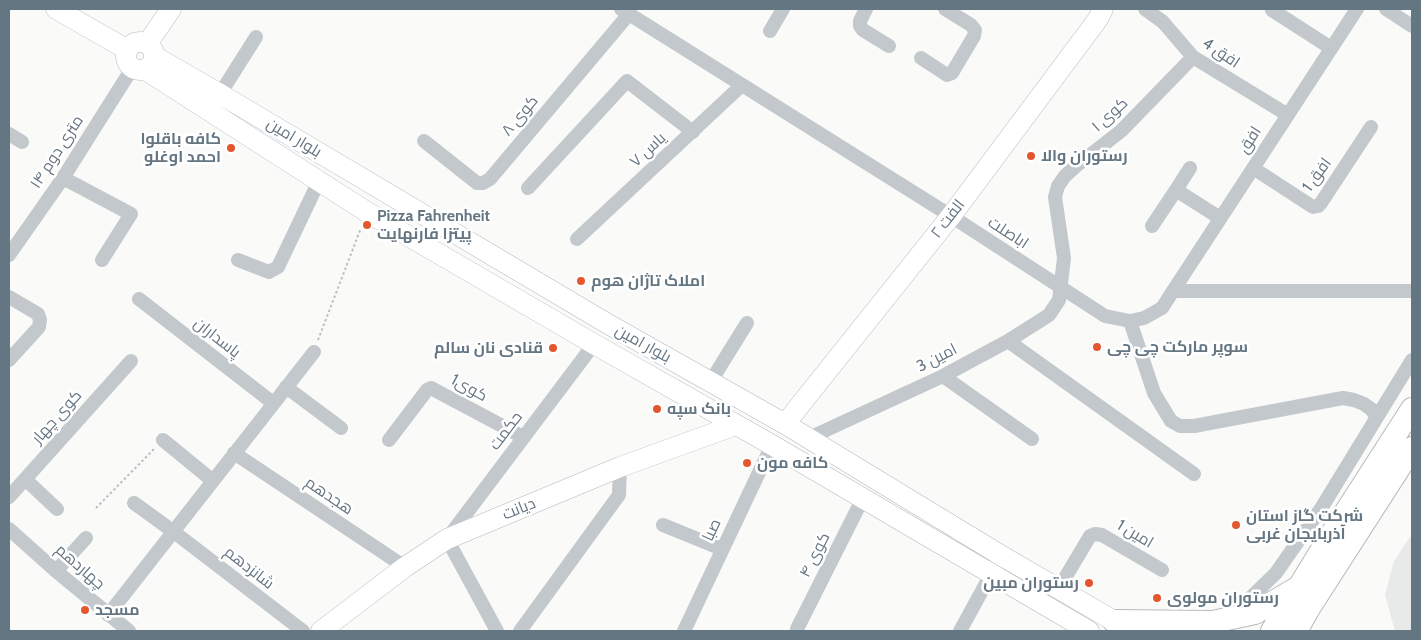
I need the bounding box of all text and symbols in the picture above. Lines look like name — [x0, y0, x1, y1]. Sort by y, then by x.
street label: افق 4 — [1199, 34, 1243, 72]
street label: کوی ۸ — [497, 92, 543, 140]
street label: کوی ۱ — [1088, 94, 1132, 136]
street label: ۱۴ متری دوم — [26, 112, 88, 192]
street label: بلوار امین — [263, 114, 325, 162]
street label: افق — [1234, 123, 1266, 157]
place label: کافه باقلوا احمد اوغلو — [140, 129, 221, 167]
street label: یاس ۷ — [626, 129, 670, 171]
marker: کافه باقلوا احمد اوغلو — [225, 142, 237, 154]
place label: رستوران والا — [1041, 146, 1128, 166]
marker: رستوران والا — [1025, 150, 1037, 162]
street label: افق 1 — [1298, 154, 1336, 196]
street label: الفت ۲ — [927, 196, 969, 242]
place label: Pizza Fahrenheit پیتزا فارنهایت — [377, 206, 490, 244]
street label: اباصلت — [984, 213, 1032, 253]
marker: Pizza Fahrenheit پیتزا فارنهایت — [361, 219, 373, 231]
place label: املاک تاژان هوم — [591, 271, 705, 291]
marker: املاک تاژان هوم — [575, 275, 587, 287]
street label: پاسداران — [190, 314, 244, 362]
street label: بلوار امین — [612, 321, 674, 367]
place label: سوپر مارکت چی چی — [1107, 337, 1248, 357]
place label: قنادی نان سالم — [434, 338, 543, 358]
street label: امین 3 — [914, 340, 960, 376]
marker: سوپر مارکت چی چی — [1091, 341, 1103, 353]
marker: قنادی نان سالم — [547, 342, 559, 354]
street label: کوی1 — [447, 370, 491, 406]
street label: کوی چهار — [28, 386, 86, 448]
place label: بانک سپه — [667, 399, 731, 419]
marker: بانک سپه — [651, 403, 663, 415]
street label: حکمت — [485, 408, 527, 454]
place label: کافه مون — [757, 453, 828, 473]
marker: کافه مون — [741, 457, 753, 469]
street label: هجدهم — [301, 473, 357, 519]
street label: دیانت — [500, 494, 538, 524]
place label: شرکت گاز استان آذربایجان غربی — [1246, 506, 1363, 544]
street label: صبا — [699, 516, 725, 544]
street label: امین 1 — [1113, 516, 1157, 552]
marker: شرکت گاز استان آذربایجان غربی — [1230, 519, 1242, 531]
street label: کوی ۴ — [796, 529, 834, 581]
street label: چهاردهم — [51, 540, 109, 594]
street label: شانزدهم — [220, 543, 278, 593]
place label: رستوران مبین — [983, 573, 1079, 593]
marker: رستوران مبین — [1083, 577, 1095, 589]
place label: رستوران مولوی — [1167, 588, 1279, 608]
marker: رستوران مولوی — [1151, 592, 1163, 604]
place label: مسجد — [95, 600, 139, 620]
marker: مسجد — [79, 604, 91, 616]

